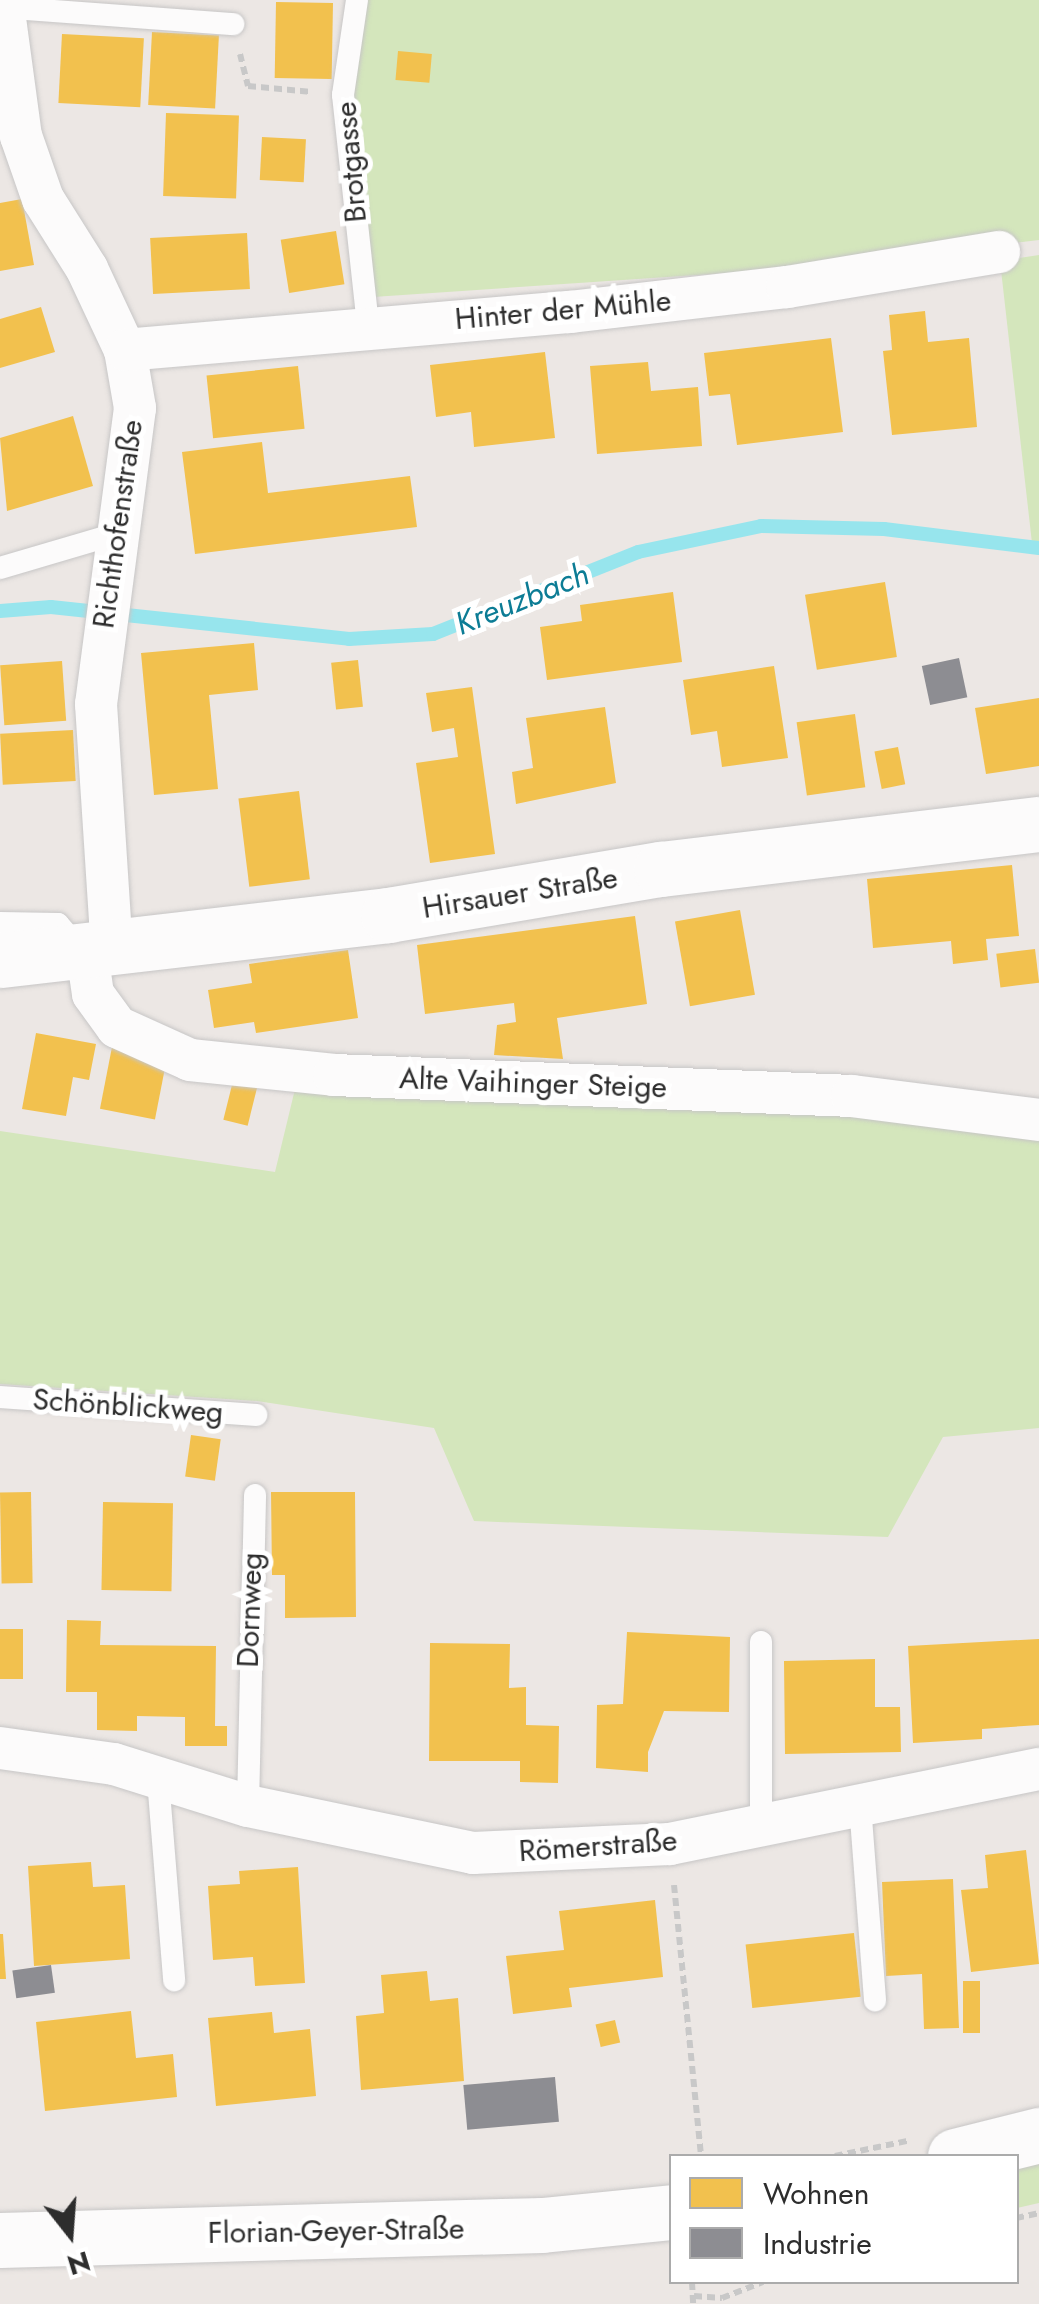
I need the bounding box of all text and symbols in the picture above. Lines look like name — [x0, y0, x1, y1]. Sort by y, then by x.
street label: Brotgasse — [328, 100, 374, 224]
street label: Hinter der Mühle — [453, 283, 673, 337]
street label: Richthofenstraße — [86, 417, 150, 631]
water label: Kreuzbach — [450, 555, 594, 643]
street label: Hirsauer Straße — [420, 860, 620, 926]
street label: Alte Vaihinger Steige — [398, 1060, 668, 1106]
street label: Schönblickweg — [32, 1381, 224, 1431]
street label: Dornweg — [230, 1552, 270, 1668]
street label: Römerstraße — [518, 1823, 678, 1869]
legend — [669, 2154, 1019, 2284]
text: Wohnen — [763, 2172, 869, 2215]
north arrow — [20, 2184, 120, 2284]
street label: Florian-Geyer-Straße — [207, 2211, 465, 2251]
text: Industrie — [763, 2222, 872, 2265]
text: N — [62, 2240, 96, 2286]

